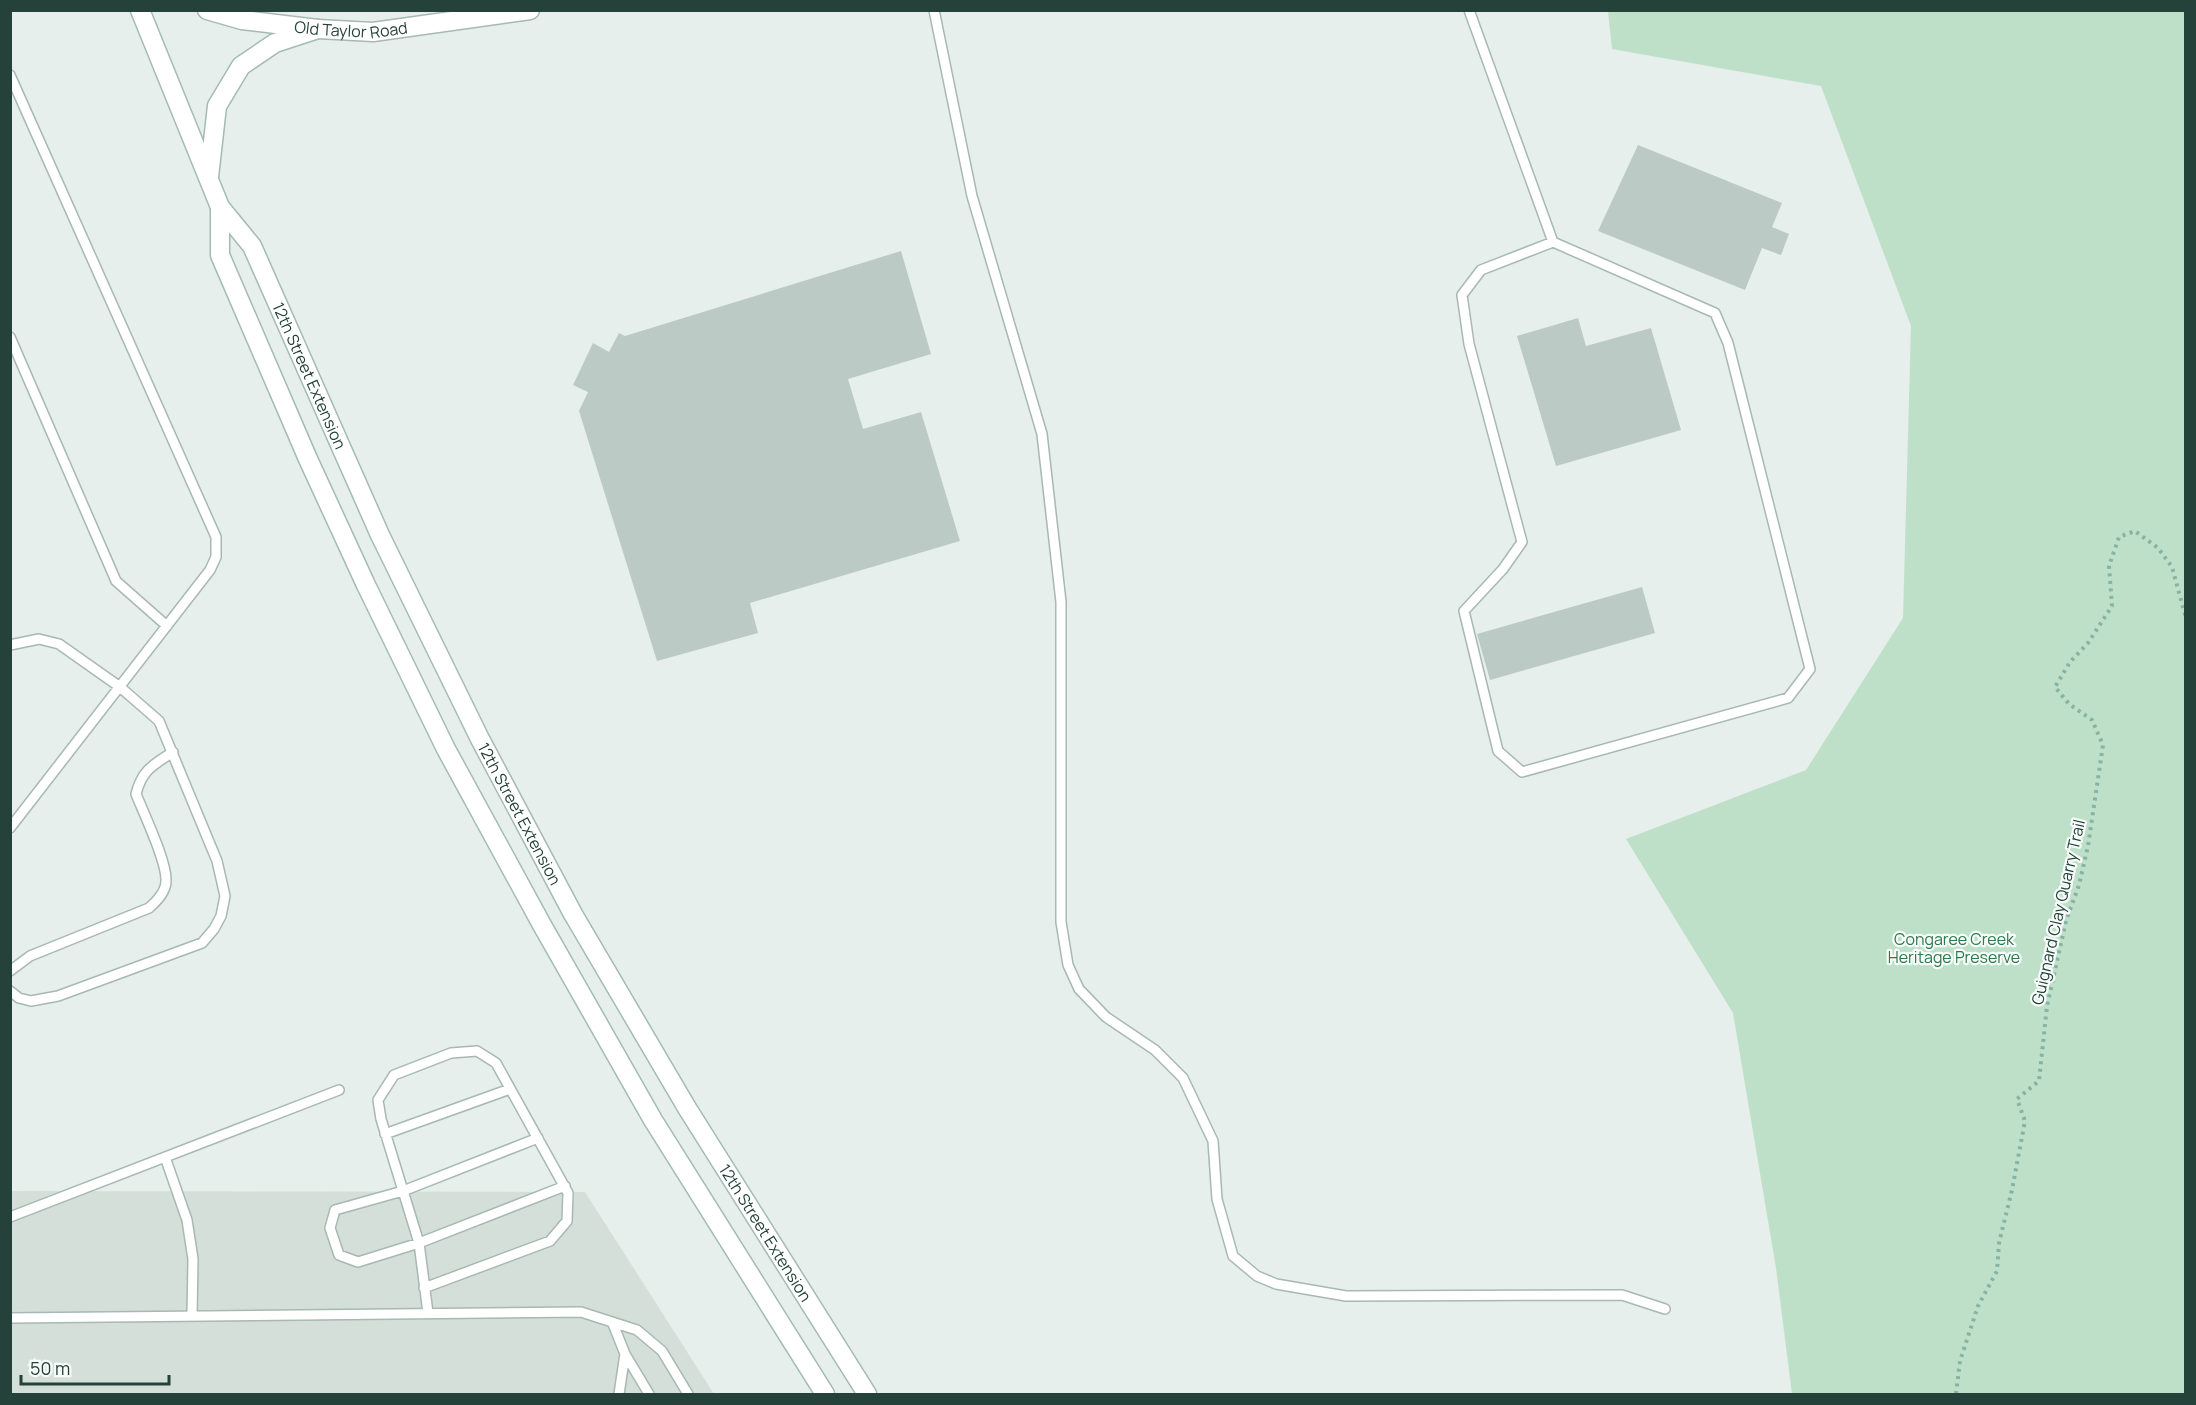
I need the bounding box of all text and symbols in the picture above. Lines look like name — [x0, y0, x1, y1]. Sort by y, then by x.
street label: Old Taylor Road — [293, 15, 409, 43]
street label: 12th Street Extension — [267, 299, 352, 453]
street label: 12th Street Extension — [473, 739, 567, 889]
street label: Guignard Clay Quarry Trail — [2026, 817, 2090, 1007]
park label: Congaree Creek Heritage Preserve — [1888, 928, 2020, 968]
street label: 12th Street Extension — [714, 1160, 817, 1306]
scale bar — [21, 1348, 170, 1386]
text: 50 m — [30, 1356, 70, 1380]

